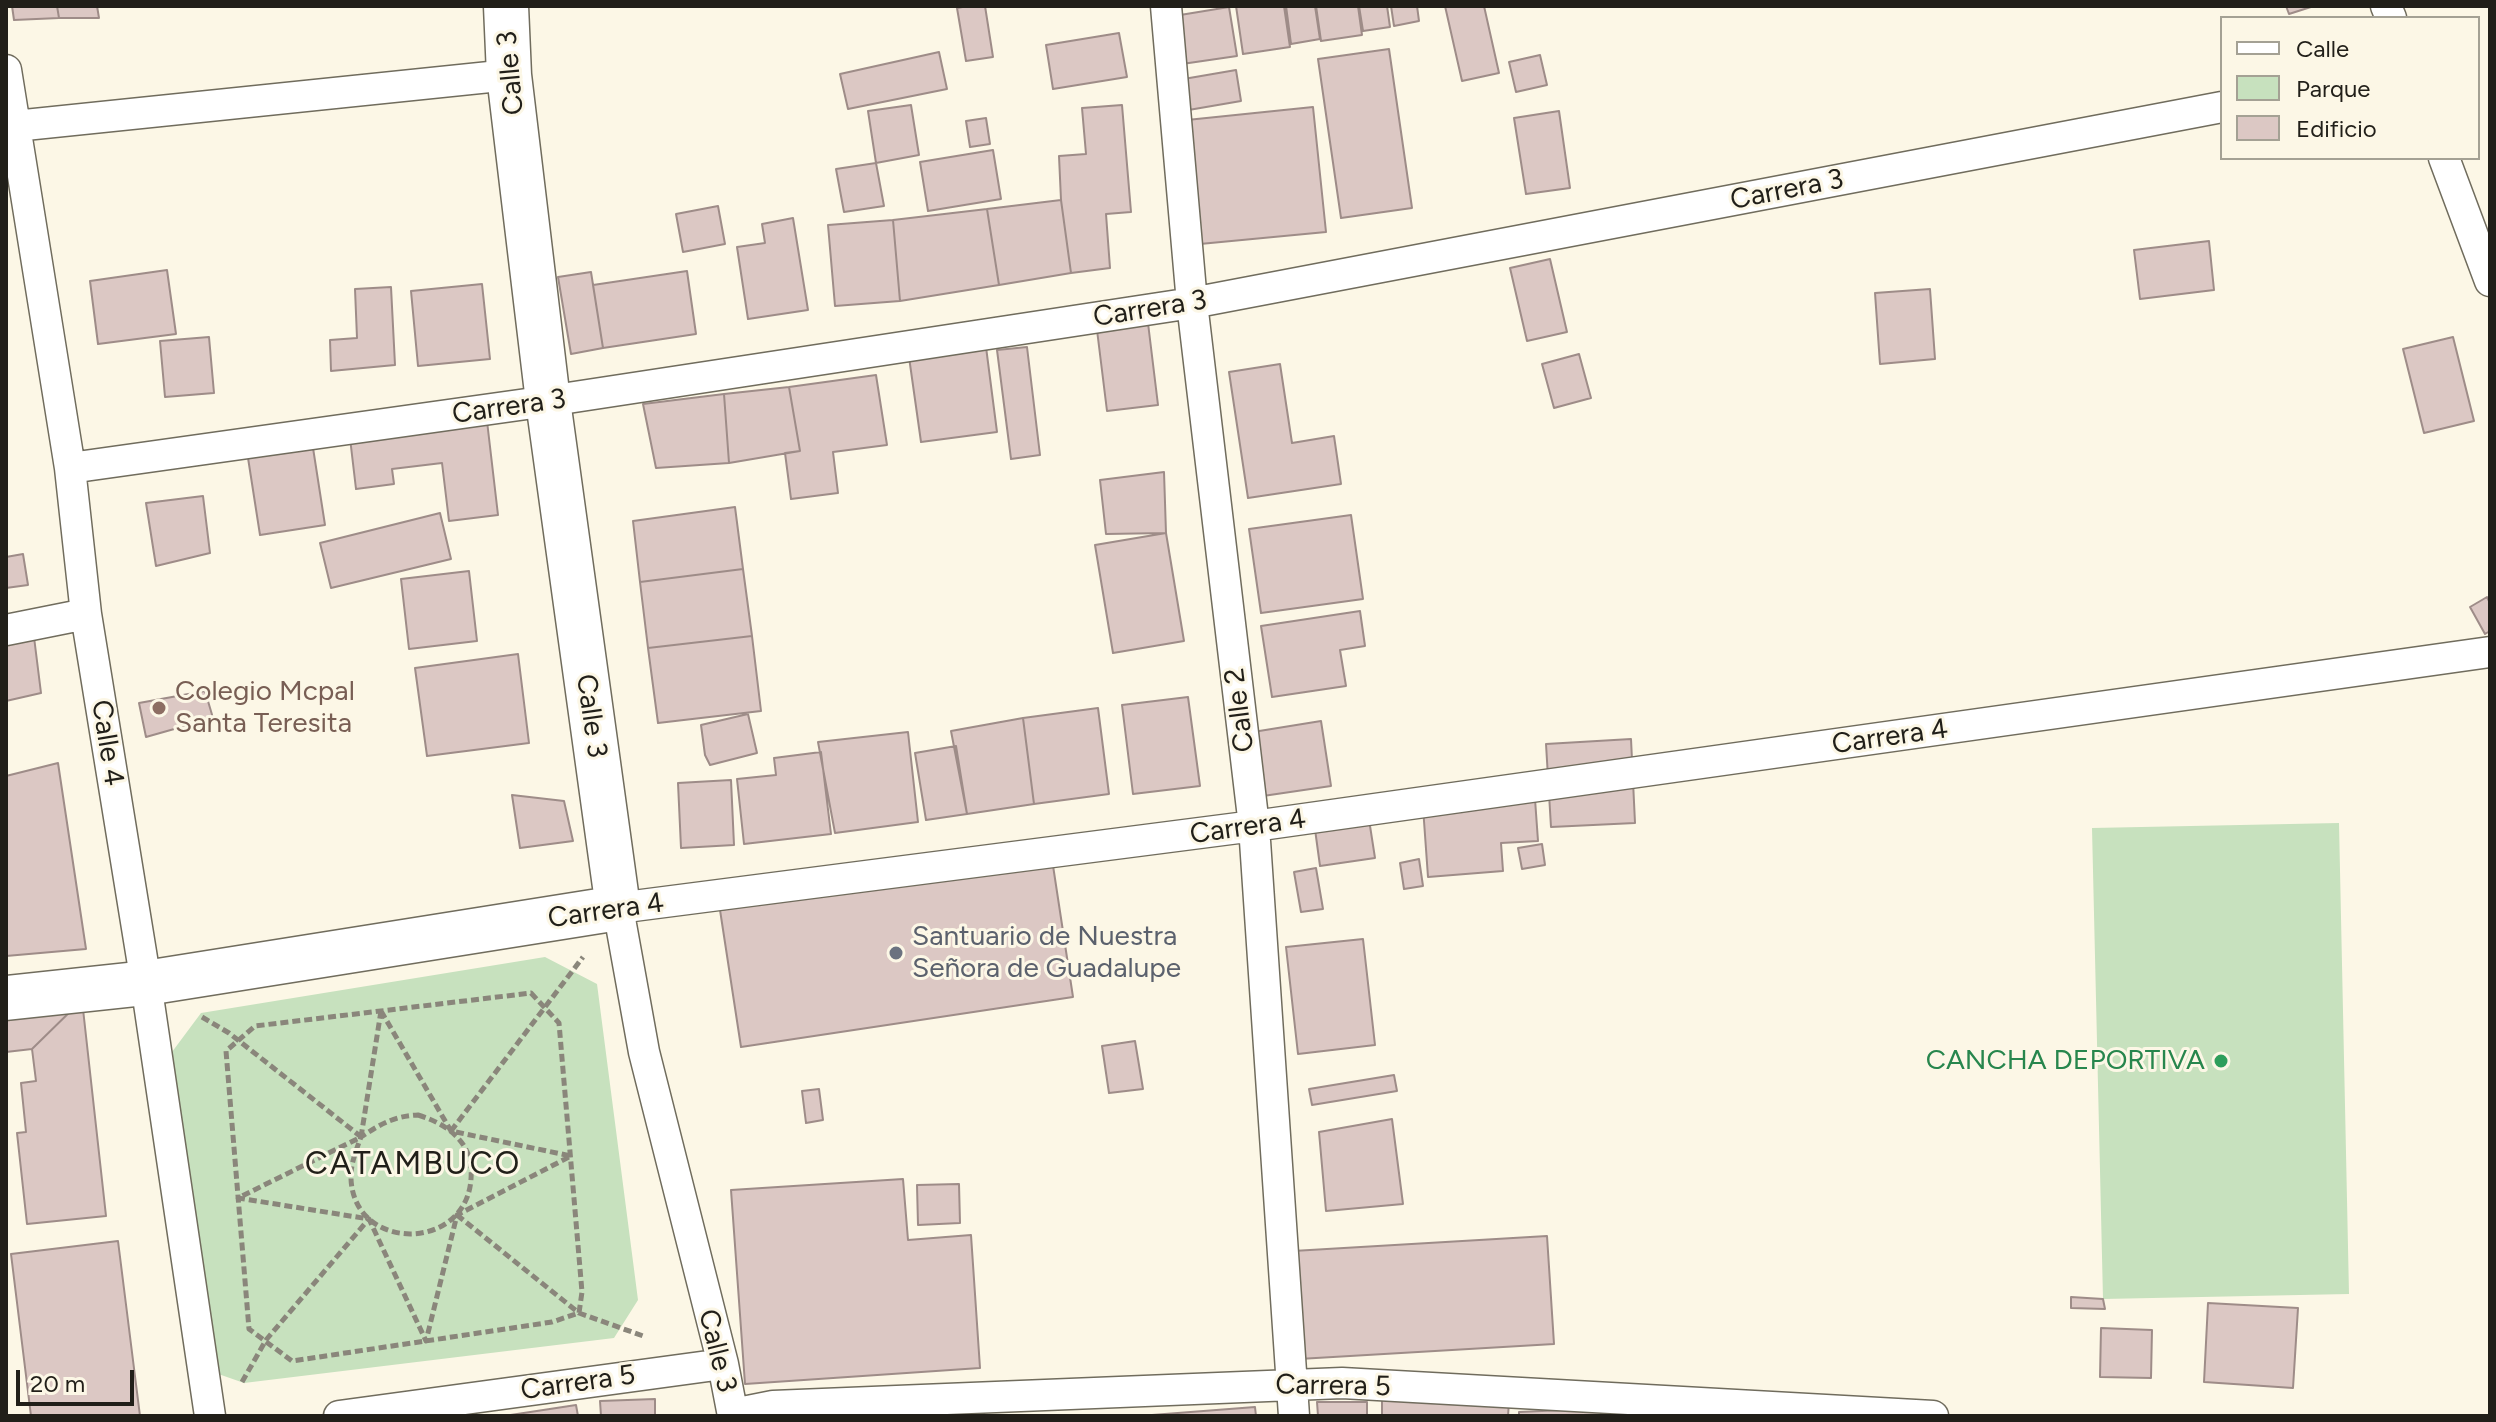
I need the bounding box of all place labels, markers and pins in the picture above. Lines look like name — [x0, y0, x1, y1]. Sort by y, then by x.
place label: Colegio Mcpal Santa Teresita — [175, 675, 355, 741]
marker: Colegio Mcpal Santa Teresita — [150, 699, 168, 717]
place label: Santuario de Nuestra Señora de Guadalupe — [912, 920, 1181, 986]
marker: Santuario de Nuestra Señora de Guadalupe — [887, 944, 905, 962]
place label: CANCHA DEPORTIVA — [1926, 1044, 2205, 1078]
marker: CANCHA DEPORTIVA — [2212, 1052, 2230, 1070]

